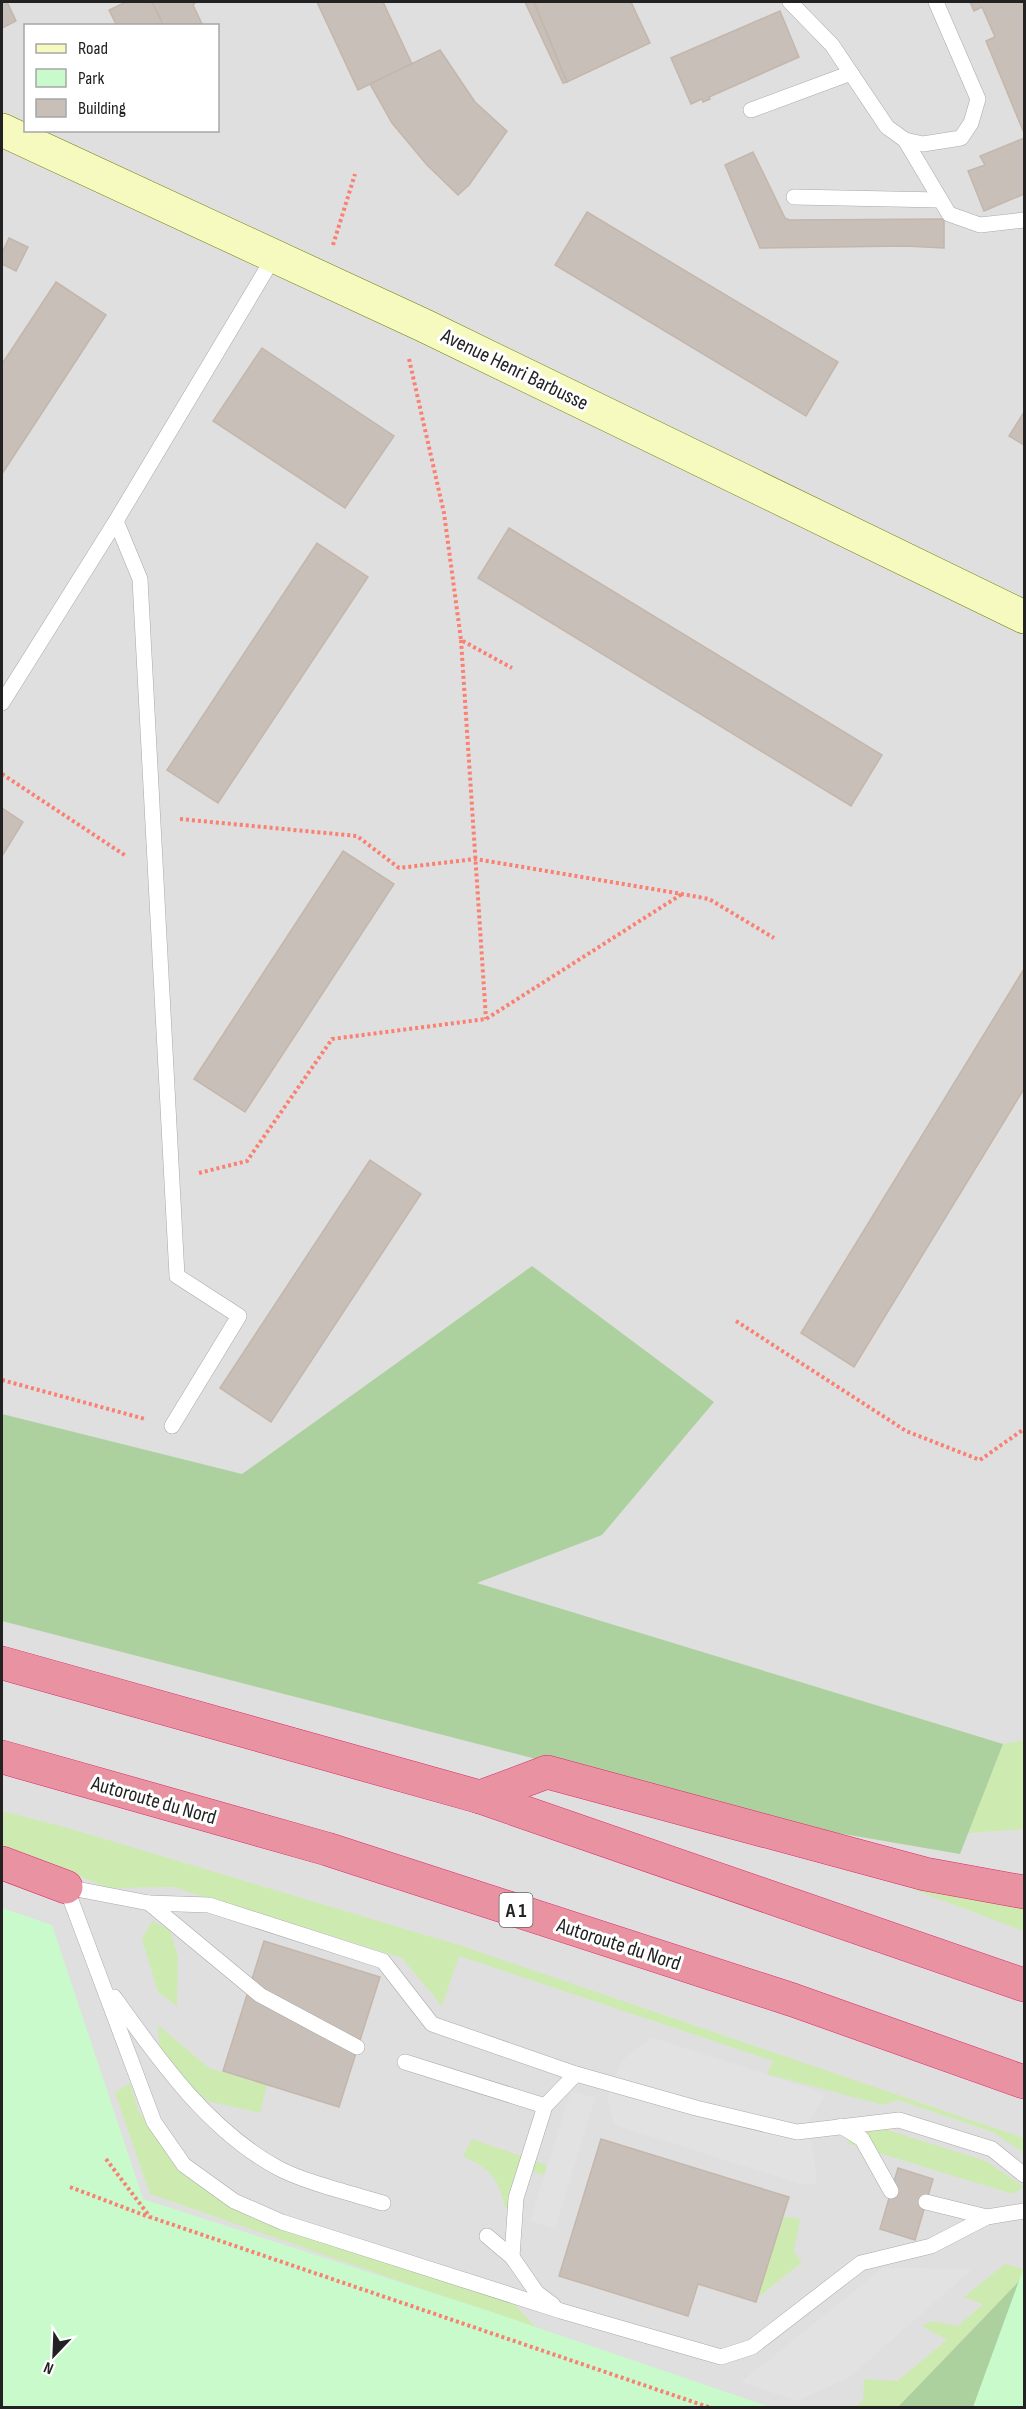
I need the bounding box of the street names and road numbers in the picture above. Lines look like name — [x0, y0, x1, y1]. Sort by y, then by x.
street label: Avenue Henri Barbusse — [436, 323, 592, 416]
street label: Autoroute du Nord — [88, 1770, 219, 1830]
road number: A 1 — [500, 1893, 532, 1927]
street label: Autoroute du Nord — [553, 1912, 684, 1976]

